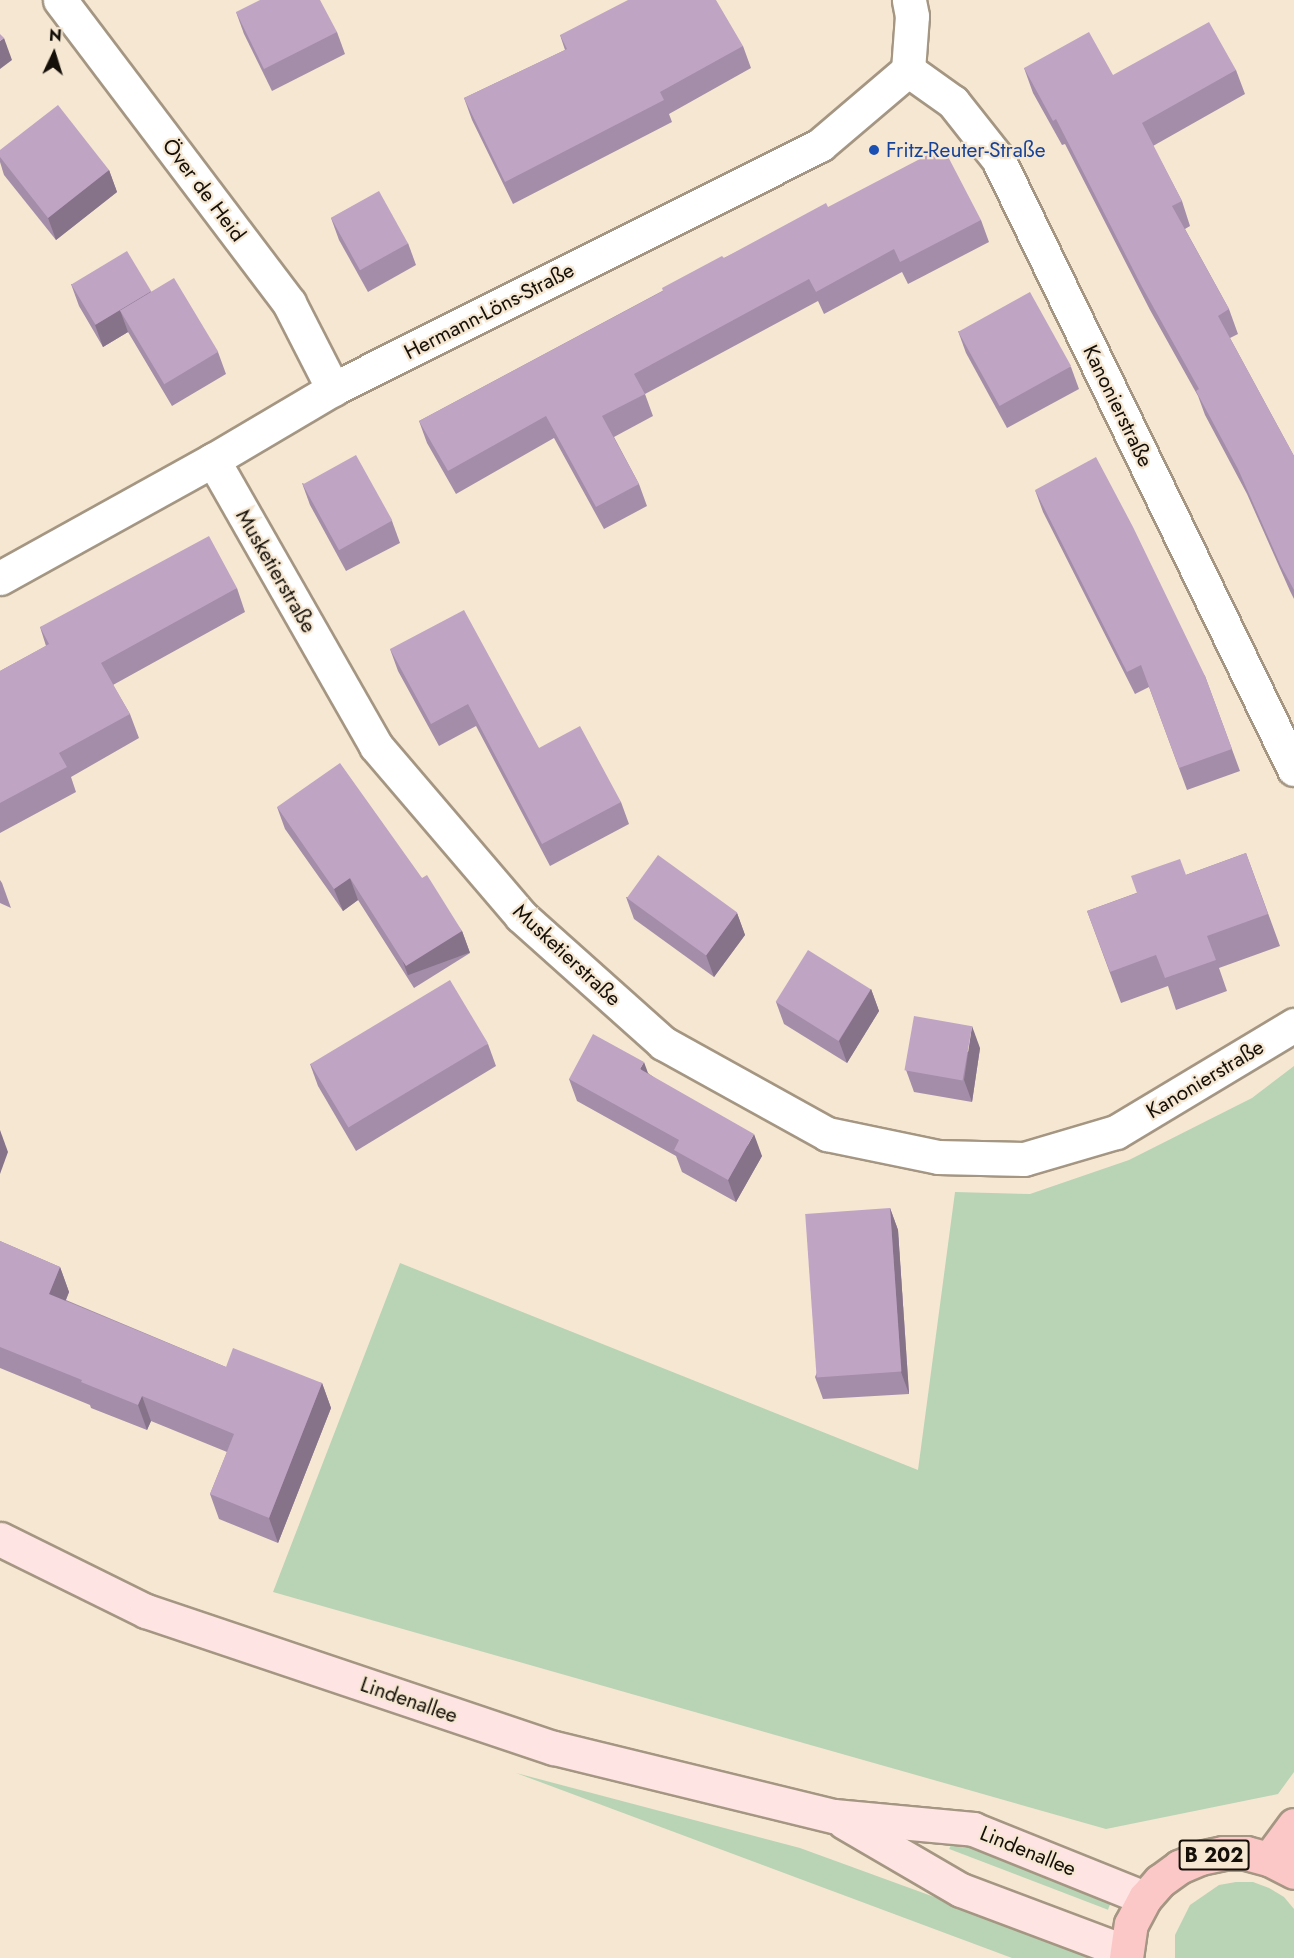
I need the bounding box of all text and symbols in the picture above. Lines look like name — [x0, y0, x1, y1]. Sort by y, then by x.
north arrow — [24, 24, 84, 84]
text: N — [48, 24, 62, 47]
street label: Över de Heid — [157, 134, 251, 246]
place label: Fritz-Reuter-Straße — [886, 137, 1045, 163]
marker: Fritz-Reuter-Straße — [867, 143, 881, 157]
street label: Hermann-Löns-Straße — [400, 257, 578, 365]
street label: Kanonierstraße — [1078, 341, 1158, 471]
street label: Musketierstraße — [231, 505, 321, 637]
street label: Musketierstraße — [508, 899, 626, 1011]
street label: Kanonierstraße — [1142, 1034, 1268, 1124]
street label: Lindenallee — [357, 1672, 461, 1728]
street label: Lindenallee — [976, 1820, 1080, 1882]
road number: B 202 — [1178, 1838, 1250, 1872]

